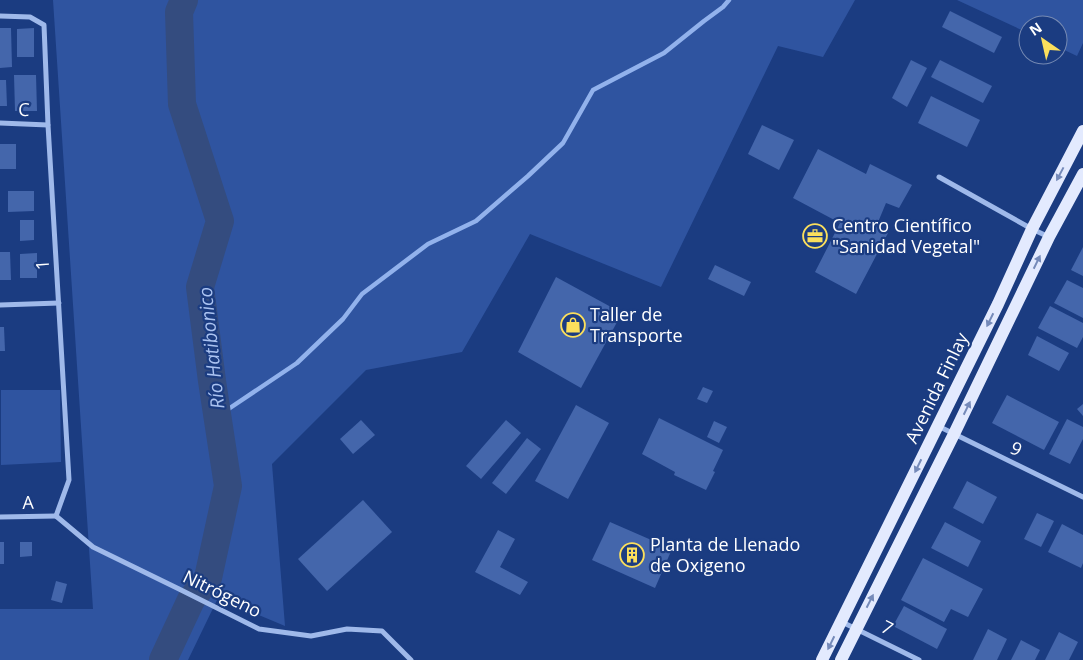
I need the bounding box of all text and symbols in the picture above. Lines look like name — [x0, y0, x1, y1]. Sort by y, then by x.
north arrow — [1018, 15, 1068, 65]
text: N — [1025, 18, 1045, 40]
street label: C — [18, 97, 30, 121]
one-way arrow — [1056, 167, 1064, 181]
place label: Centro Científico "Sanidad Vegetal" — [832, 213, 980, 258]
office icon: Centro Científico "Sanidad Vegetal" — [802, 223, 828, 249]
one-way arrow — [1034, 255, 1042, 269]
street label: 1 — [30, 259, 54, 271]
water label: Río Hatibonico — [192, 286, 230, 410]
place label: Taller de Transporte — [590, 302, 683, 347]
shop icon: Taller de Transporte — [560, 312, 586, 338]
one-way arrow — [986, 313, 994, 328]
street label: Avenida Finlay — [899, 327, 974, 447]
one-way arrow — [963, 401, 971, 416]
street label: 9 — [1007, 435, 1026, 461]
one-way arrow — [914, 459, 922, 473]
street label: A — [22, 490, 34, 514]
place label: Planta de Llenado de Oxigeno — [650, 532, 800, 577]
building icon: Planta de Llenado de Oxigeno — [619, 542, 645, 568]
street label: Nitrógeno — [179, 564, 266, 622]
one-way arrow — [866, 593, 874, 608]
street label: 7 — [877, 614, 897, 640]
one-way arrow — [826, 636, 834, 650]

